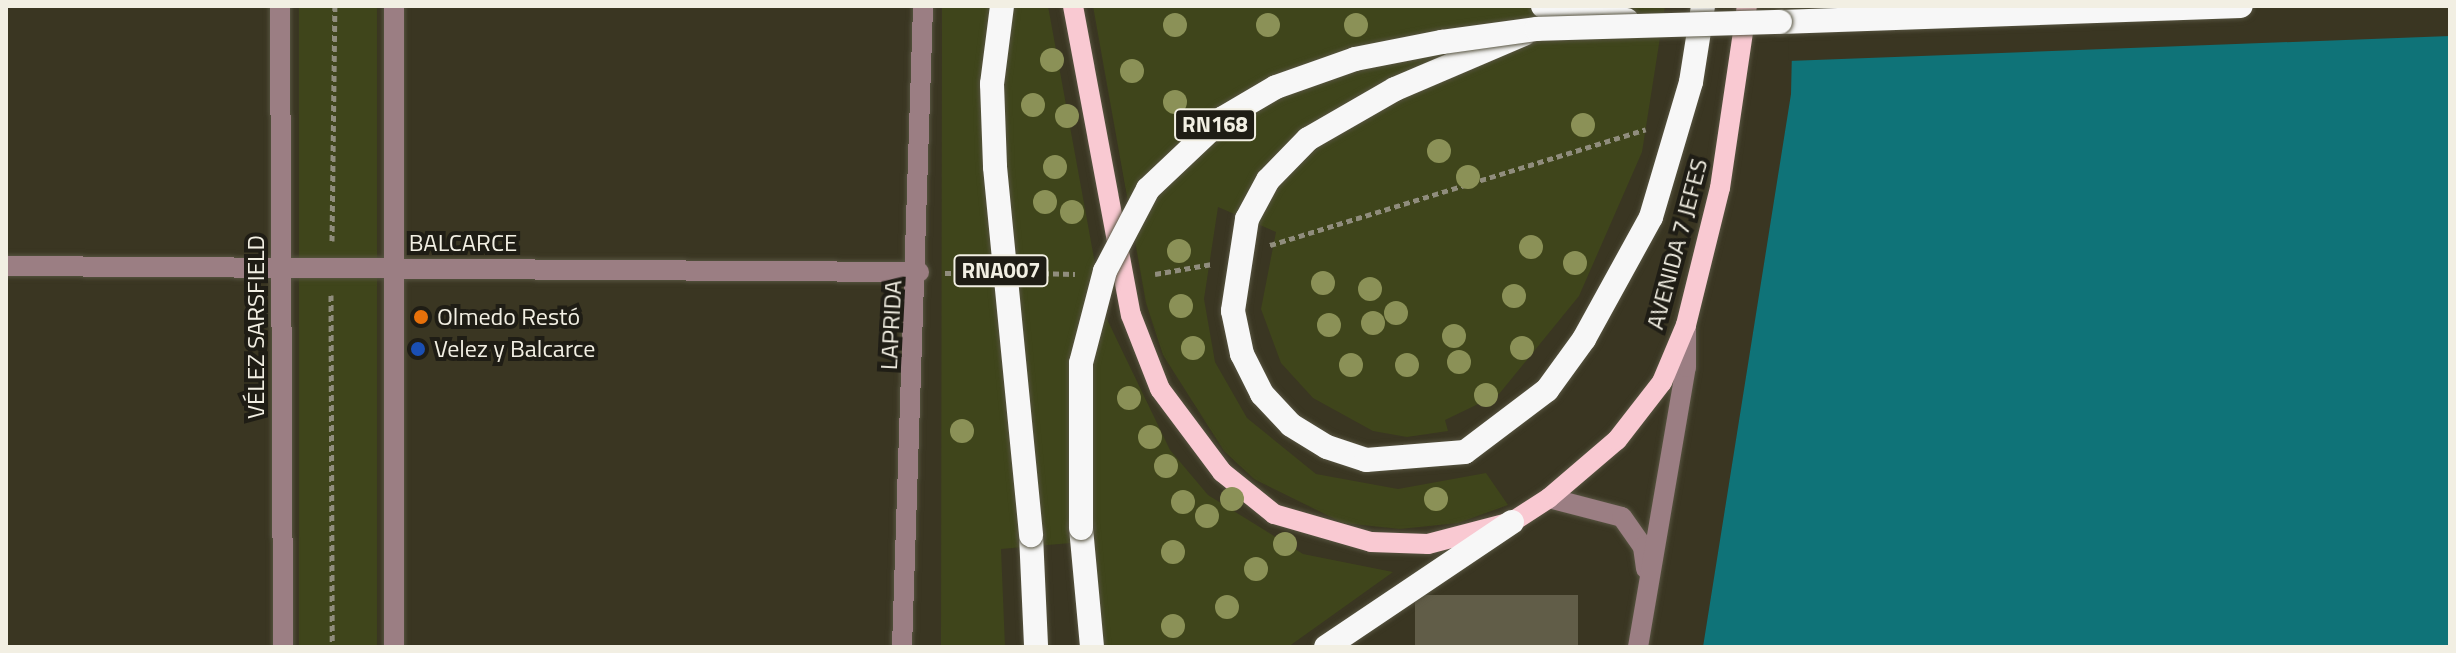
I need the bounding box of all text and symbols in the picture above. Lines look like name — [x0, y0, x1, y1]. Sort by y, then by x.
road number: RN168 — [1173, 107, 1257, 143]
street label: AVENIDA 7 JEFES — [1640, 156, 1714, 332]
street label: BALCARCE — [409, 229, 517, 257]
street label: VÉLEZ SARSFIELD — [242, 235, 270, 419]
road number: RNA007 — [953, 253, 1049, 289]
street label: LAPRIDA — [874, 279, 908, 371]
place label: Olmedo Restó — [437, 303, 580, 331]
marker: Olmedo Restó — [412, 308, 430, 326]
place label: Velez y Balcarce — [434, 335, 595, 363]
marker: Velez y Balcarce — [409, 340, 427, 358]

